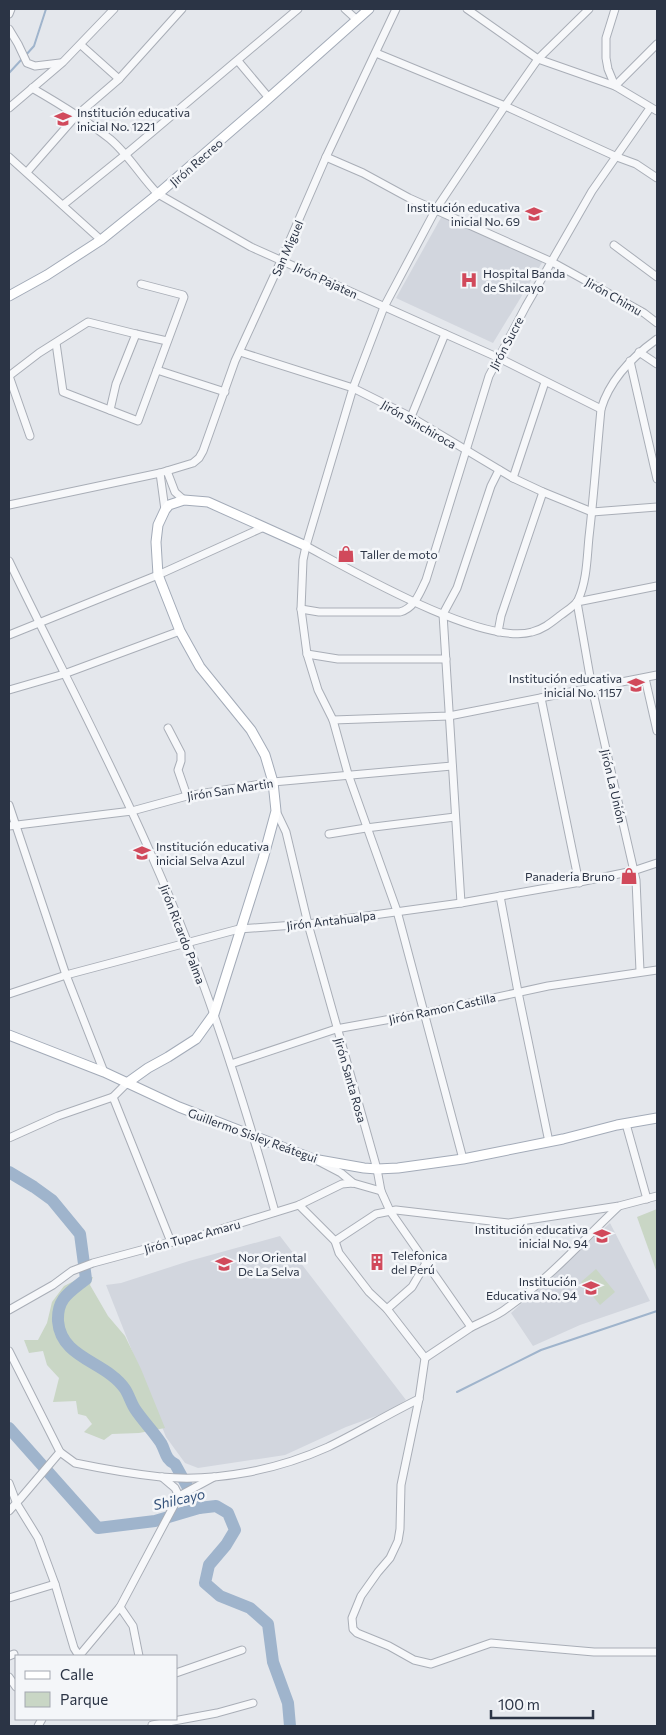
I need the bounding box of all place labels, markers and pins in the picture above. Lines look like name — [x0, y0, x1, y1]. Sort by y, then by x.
place label: Institución educativa inicial No. 1221 — [77, 105, 190, 133]
school or university icon: Institución educativa inicial No. 1221 — [53, 109, 73, 129]
place label: Institución educativa inicial No. 69 — [407, 200, 520, 228]
school or university icon: Institución educativa inicial No. 69 — [524, 204, 544, 224]
place label: Hospital Banda de Shilcayo — [483, 266, 565, 294]
hospital icon: Hospital Banda de Shilcayo — [459, 270, 479, 290]
shop icon: Taller de moto — [336, 544, 356, 564]
place label: Taller de moto — [360, 547, 438, 561]
place label: Institución educativa inicial No. 1157 — [509, 671, 622, 699]
school or university icon: Institución educativa inicial No. 1157 — [626, 675, 646, 695]
place label: Institución educativa inicial Selva Azul — [156, 839, 269, 867]
school or university icon: Institución educativa inicial Selva Azul — [132, 843, 152, 863]
shop icon: Panaderia Bruno — [619, 866, 639, 886]
place label: Panaderia Bruno — [525, 869, 615, 883]
place label: Institución educativa inicial No. 94 — [475, 1222, 588, 1250]
school or university icon: Institución educativa inicial No. 94 — [592, 1226, 612, 1246]
place label: Telefonica del Perú — [391, 1248, 447, 1276]
place label: Nor Oriental De La Selva — [238, 1250, 306, 1278]
building icon: Telefonica del Perú — [367, 1252, 387, 1272]
school or university icon: Nor Oriental De La Selva — [214, 1254, 234, 1274]
place label: Institución Educativa No. 94 — [486, 1274, 577, 1302]
school or university icon: Institución Educativa No. 94 — [581, 1278, 601, 1298]

